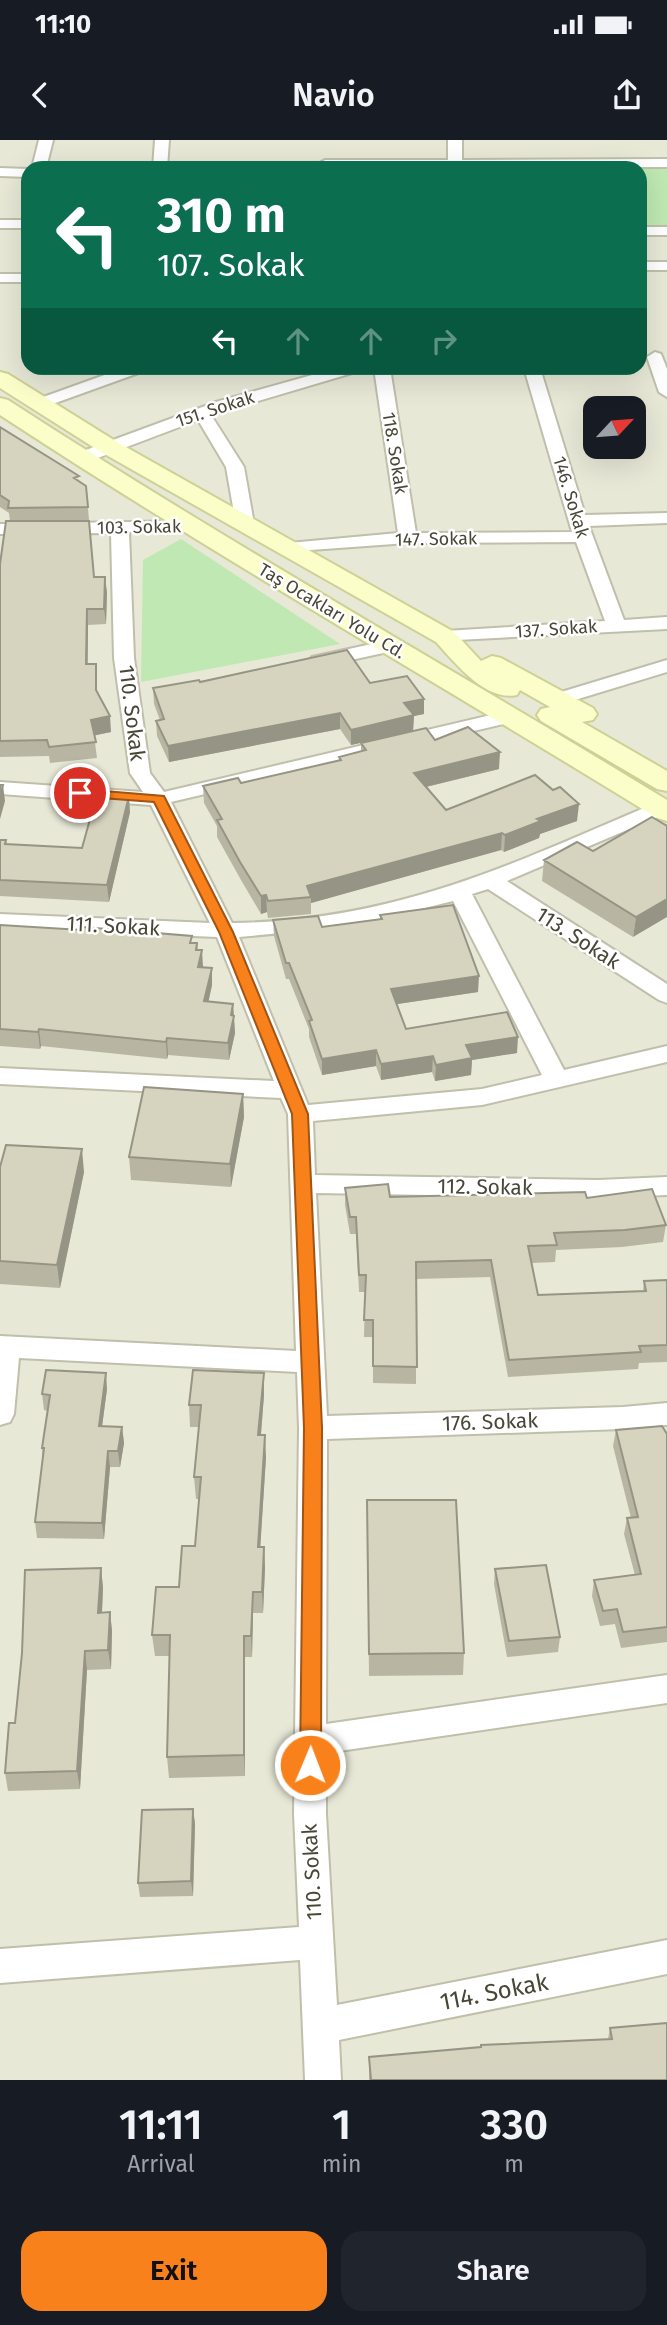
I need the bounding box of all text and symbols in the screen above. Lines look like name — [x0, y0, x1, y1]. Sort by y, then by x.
text: 11:10 — [35, 9, 91, 40]
icon: back — [21, 76, 59, 114]
text: Navio — [292, 76, 375, 114]
icon: share — [608, 76, 646, 114]
text: 310 m — [157, 186, 286, 245]
icon: left — [42, 189, 133, 280]
text: 107. Sokak — [157, 246, 304, 284]
icon: left — [206, 322, 244, 360]
icon: ahead — [279, 322, 317, 360]
icon: ahead — [352, 322, 390, 360]
icon: right — [425, 322, 463, 360]
street label: 151. Sokak — [173, 386, 258, 432]
north arrow — [583, 396, 646, 458]
map controls — [583, 396, 646, 459]
street label: 118. Sokak — [378, 410, 412, 496]
street label: 146. Sokak — [548, 453, 594, 541]
street label: 103. Sokak — [97, 515, 182, 539]
street label: 147. Sokak — [395, 527, 478, 551]
street label: Taş Ocakları Yolu Cd. — [255, 558, 409, 664]
street label: 137. Sokak — [514, 615, 598, 643]
street label: 110. Sokak — [113, 664, 151, 763]
pin — [50, 763, 110, 823]
icon: arrive — [61, 774, 99, 812]
street label: 113. Sokak — [531, 901, 625, 975]
street label: 111. Sokak — [66, 911, 161, 941]
street label: 112. Sokak — [437, 1173, 533, 1201]
street label: 176. Sokak — [442, 1407, 539, 1437]
position arrow — [273, 1728, 347, 1802]
street label: 110. Sokak — [296, 1823, 328, 1921]
street label: 114. Sokak — [437, 1968, 551, 2016]
text: 11:11 — [119, 2100, 203, 2150]
text: 1 — [332, 2100, 351, 2150]
text: 330 — [480, 2100, 548, 2150]
text: Arrival — [127, 2150, 195, 2178]
text: min — [322, 2150, 361, 2178]
text: m — [504, 2150, 524, 2178]
button: Exit — [21, 2231, 327, 2311]
button: Share — [341, 2231, 646, 2311]

